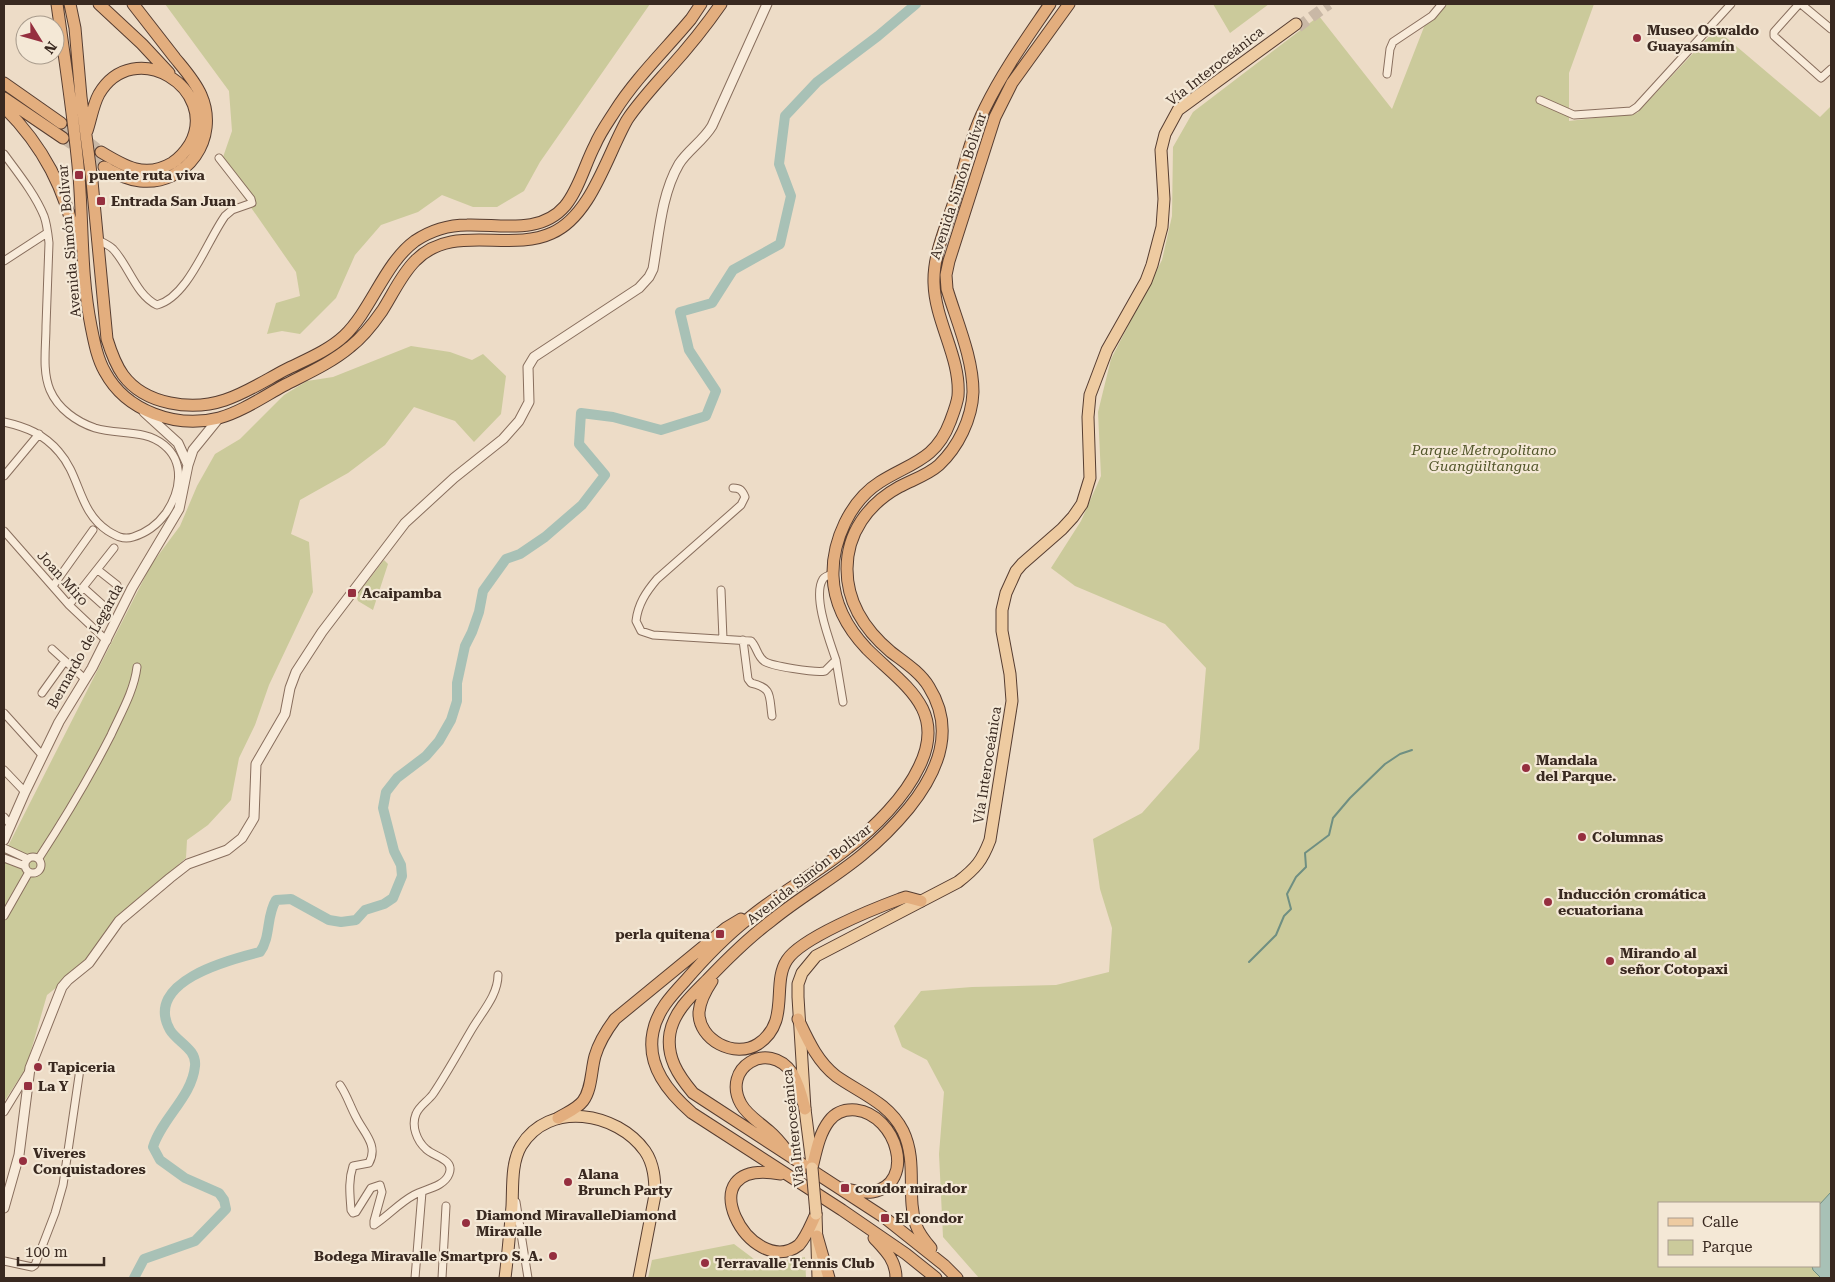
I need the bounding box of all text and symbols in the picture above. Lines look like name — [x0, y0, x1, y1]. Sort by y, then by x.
north arrow — [15, 15, 65, 65]
place label: Museo Oswaldo Guayasamín — [1647, 22, 1759, 54]
street label: Vía Interoceánica — [1163, 23, 1267, 109]
marker: Museo Oswaldo Guayasamín — [1631, 32, 1643, 44]
text: N — [41, 39, 60, 57]
street label: Avenida Simón Bolívar — [927, 110, 989, 262]
street label: Avenida Simón Bolívar — [54, 164, 84, 318]
place label: puente ruta viva — [89, 167, 206, 183]
marker: puente ruta viva — [73, 169, 85, 181]
place label: Entrada San Juan — [111, 193, 236, 209]
marker: Entrada San Juan — [95, 195, 107, 207]
park label: Parque Metropolitano Guangüiltangua — [1410, 442, 1557, 474]
street label: Joan Miro — [34, 547, 92, 609]
street label: Bernardo de Legarda — [44, 580, 126, 711]
place label: Acaipamba — [362, 585, 442, 601]
marker: Acaipamba — [346, 587, 358, 599]
street label: Vía Interoceánica — [970, 705, 1004, 825]
place label: Mandala del Parque. — [1536, 752, 1616, 784]
marker: Mandala del Parque. — [1520, 762, 1532, 774]
street label: Avenida Simón Bolívar — [744, 820, 875, 928]
place label: Columnas — [1592, 829, 1663, 845]
marker: Columnas — [1576, 831, 1588, 843]
place label: Inducción cromática ecuatoriana — [1558, 886, 1707, 918]
marker: Inducción cromática ecuatoriana — [1542, 896, 1554, 908]
place label: perla quitena — [615, 926, 711, 942]
marker: perla quitena — [714, 928, 726, 940]
place label: Mirando al señor Cotopaxi — [1620, 945, 1728, 977]
marker: Mirando al señor Cotopaxi — [1604, 955, 1616, 967]
place label: Tapiceria — [48, 1059, 116, 1075]
marker: Tapiceria — [32, 1061, 44, 1073]
street label: Vía Interoceánica — [779, 1068, 807, 1188]
place label: La Y — [38, 1078, 69, 1094]
marker: La Y — [22, 1080, 34, 1092]
place label: Viveres Conquistadores — [33, 1145, 146, 1177]
marker: Viveres Conquistadores — [17, 1155, 29, 1167]
place label: Alana Brunch Party — [578, 1166, 673, 1198]
marker: Alana Brunch Party — [562, 1176, 574, 1188]
place label: condor mirador — [855, 1180, 968, 1196]
marker: condor mirador — [839, 1182, 851, 1194]
legend — [1658, 1202, 1820, 1267]
place label: Diamond MiravalleDiamond Miravalle — [476, 1207, 677, 1239]
place label: El condor — [895, 1210, 964, 1226]
marker: El condor — [879, 1212, 891, 1224]
text: Calle — [1702, 1213, 1738, 1231]
marker: Diamond MiravalleDiamond Miravalle — [460, 1217, 472, 1229]
scale bar — [18, 1234, 104, 1266]
text: Parque — [1702, 1238, 1753, 1256]
text: 100 m — [25, 1243, 68, 1261]
place label: Bodega Miravalle Smartpro S. A. — [314, 1248, 543, 1264]
marker: Bodega Miravalle Smartpro S. A. — [547, 1250, 559, 1262]
place label: Terravalle Tennis Club — [715, 1255, 875, 1271]
marker: Terravalle Tennis Club — [699, 1257, 711, 1269]

